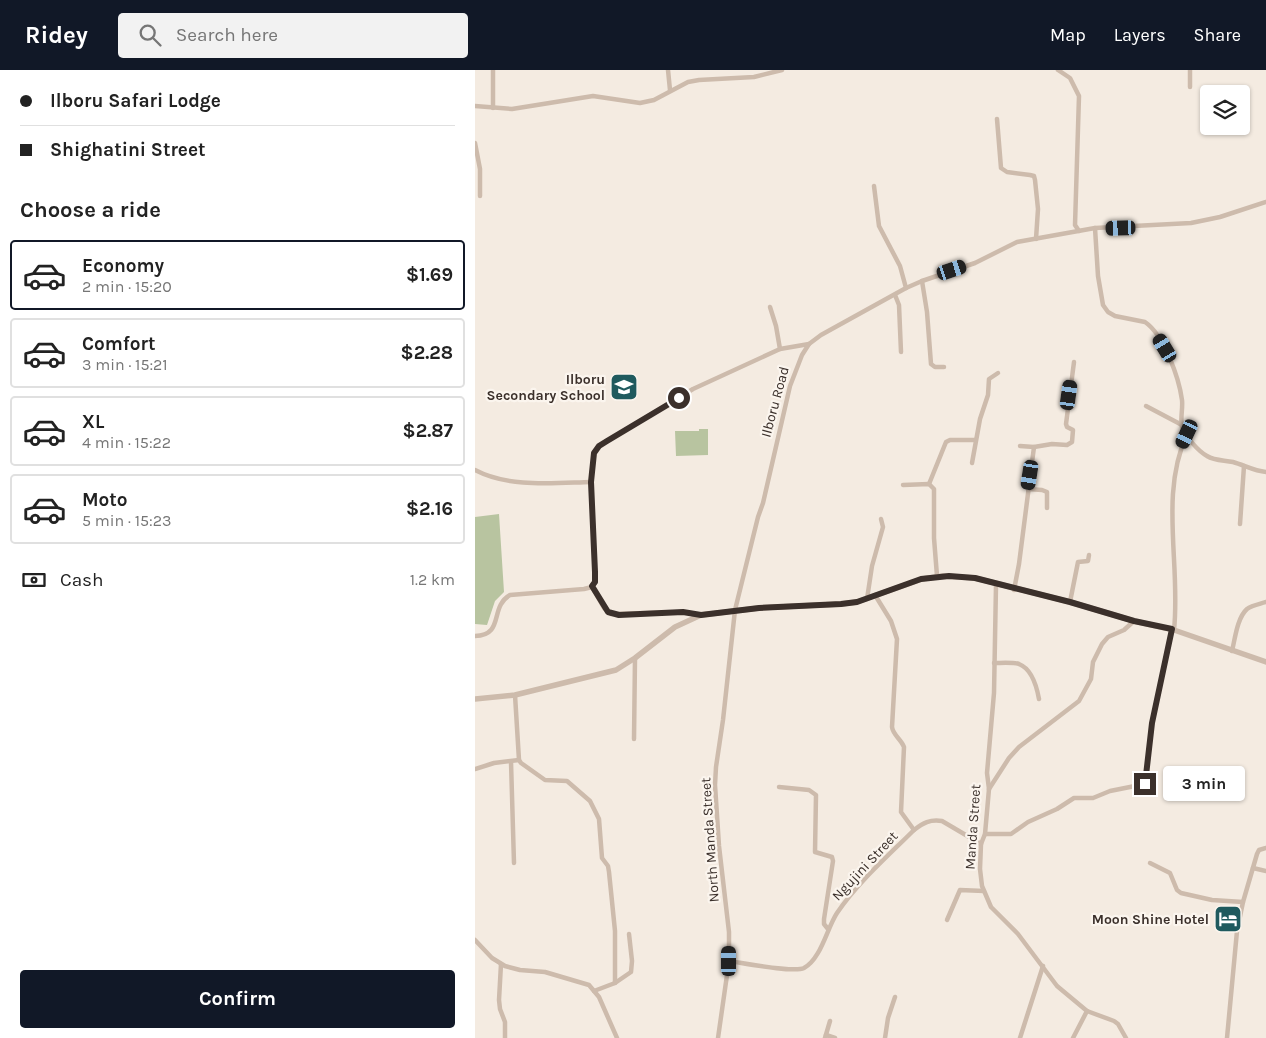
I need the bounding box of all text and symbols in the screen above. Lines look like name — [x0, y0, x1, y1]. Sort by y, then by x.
search box — [118, 13, 468, 58]
text: Ridey — [25, 21, 88, 49]
icon: search — [136, 21, 164, 49]
text: Search here — [176, 24, 278, 46]
text: Map — [1050, 24, 1086, 46]
text: Layers — [1114, 24, 1166, 46]
text: Share — [1194, 24, 1241, 46]
map controls — [1200, 85, 1250, 135]
button: layers — [1200, 85, 1250, 135]
text: Ilboru Safari Lodge — [50, 90, 221, 112]
text: Shighatini Street — [50, 139, 206, 161]
text: Choose a ride — [20, 197, 161, 223]
car — [1105, 220, 1136, 236]
icon: car — [22, 253, 67, 298]
text: Economy — [82, 255, 164, 277]
car — [935, 258, 968, 282]
text: $1.69 — [406, 264, 453, 286]
text: 2 min · 15:20 — [82, 277, 172, 296]
icon: car — [22, 331, 67, 376]
car — [1150, 331, 1179, 365]
text: Comfort — [82, 333, 156, 355]
text: $2.28 — [401, 342, 453, 364]
text: 3 min · 15:21 — [82, 355, 168, 374]
street label: Ilboru Road — [757, 365, 793, 439]
place label: Ilboru Secondary School — [487, 371, 605, 404]
school or university icon: Ilboru Secondary School — [609, 372, 639, 402]
car — [1059, 379, 1078, 411]
route start — [668, 387, 690, 409]
icon: car — [22, 409, 67, 454]
text: XL — [82, 411, 104, 433]
car — [1173, 417, 1200, 451]
text: $2.87 — [403, 420, 453, 442]
text: 4 min · 15:22 — [82, 433, 171, 452]
car — [1020, 459, 1039, 491]
icon: car — [22, 487, 67, 532]
text: Moto — [82, 489, 128, 511]
text: $2.16 — [406, 498, 453, 520]
text: 5 min · 15:23 — [82, 511, 171, 530]
icon: cash — [20, 566, 48, 594]
text: Cash — [60, 569, 104, 591]
text: 1.2 km — [410, 570, 455, 589]
callout: 3 min — [1163, 766, 1245, 802]
route end — [1134, 773, 1156, 795]
text: 3 min — [1182, 774, 1226, 793]
street label: North Manda Street — [697, 777, 723, 903]
street label: Manda Street — [962, 784, 984, 870]
street label: Ngujini Street — [828, 828, 902, 904]
hotel icon: Moon Shine Hotel — [1213, 904, 1243, 934]
place label: Moon Shine Hotel — [1092, 911, 1209, 928]
car — [721, 946, 736, 976]
button: Confirm — [20, 970, 455, 1028]

